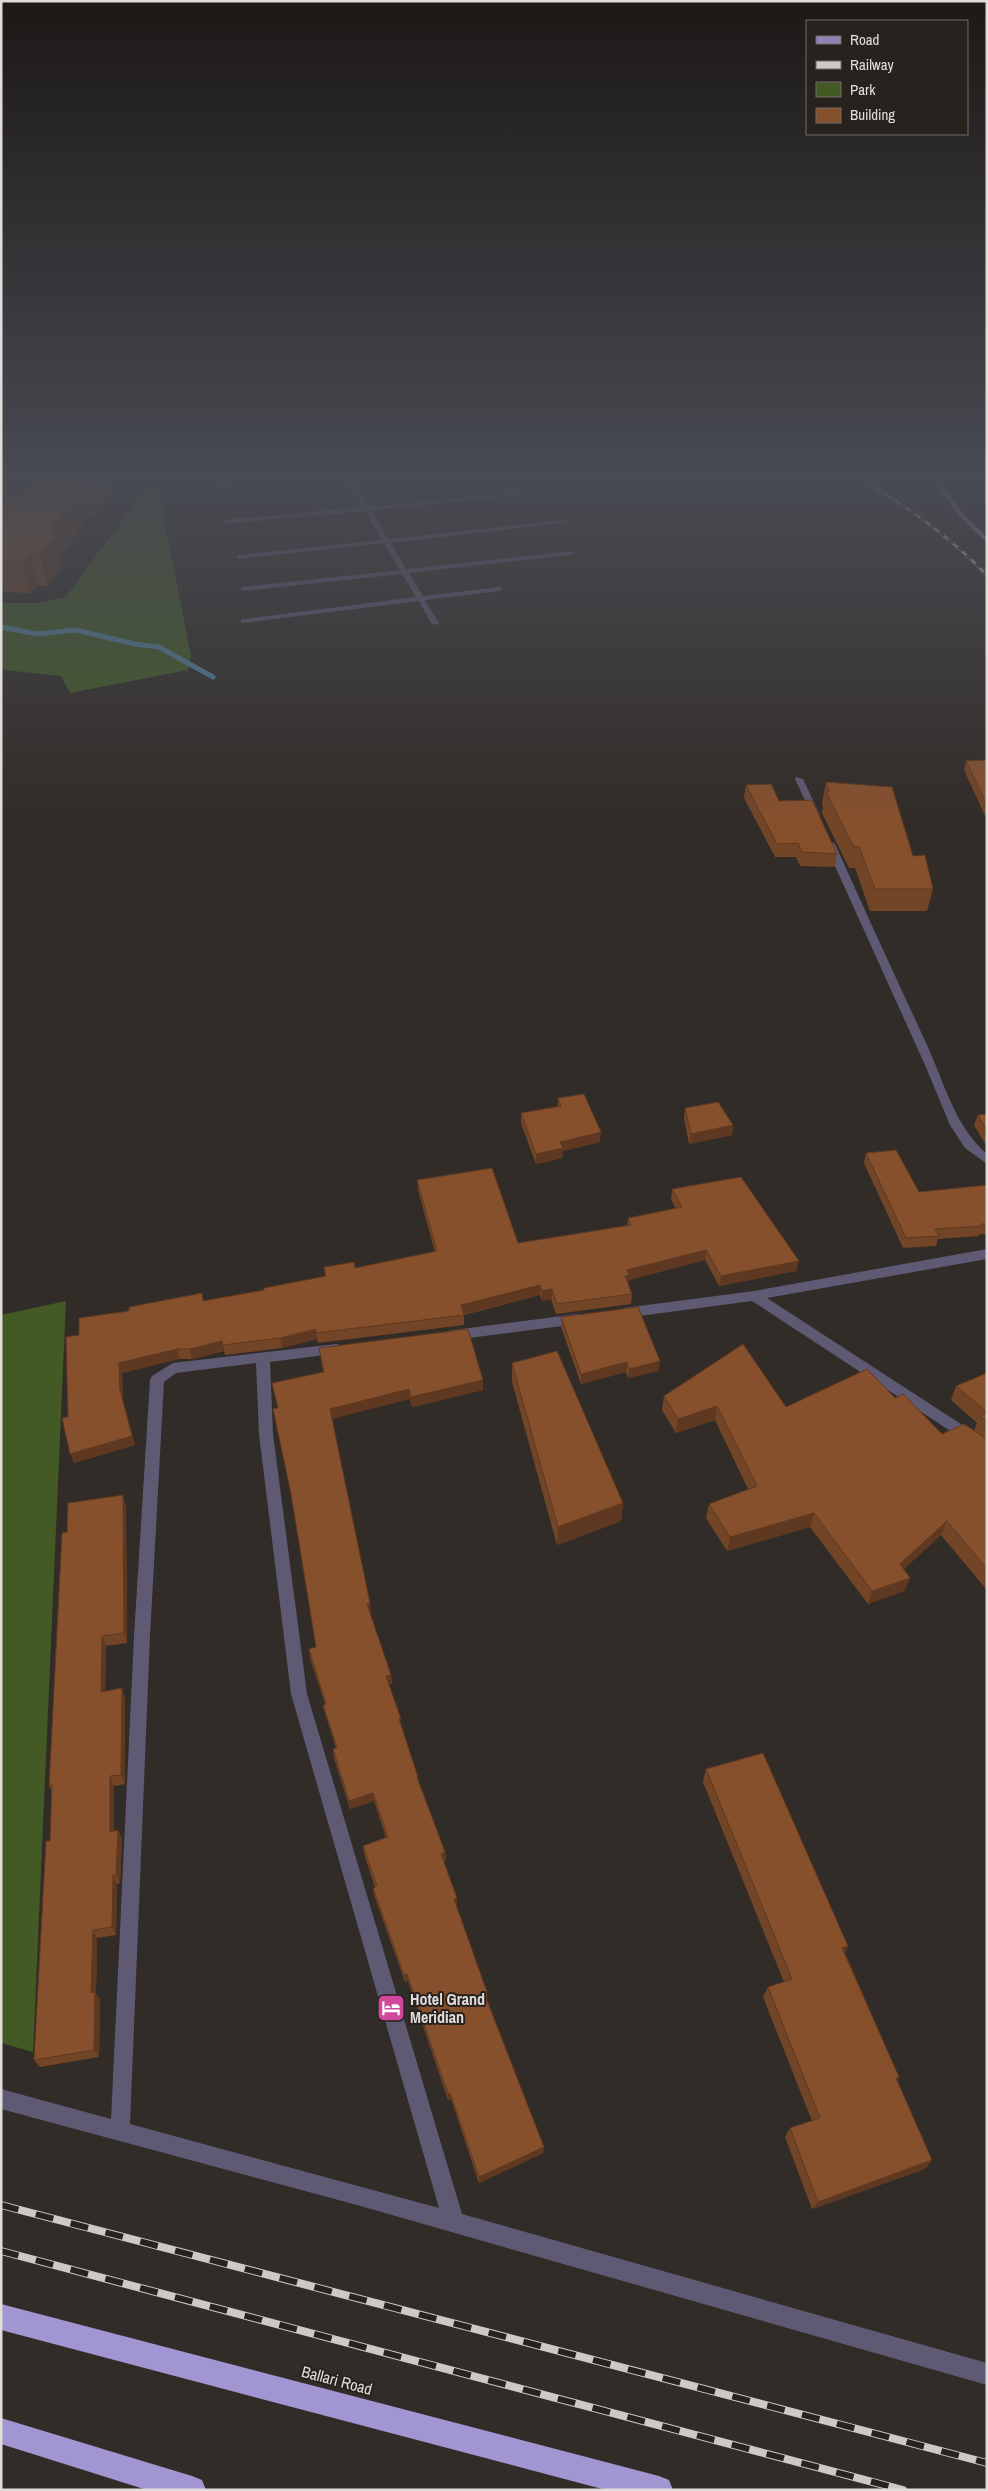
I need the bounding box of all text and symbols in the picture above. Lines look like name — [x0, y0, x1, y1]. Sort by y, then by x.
legend — [806, 20, 968, 135]
text: Road — [850, 29, 879, 50]
text: Railway — [850, 54, 895, 75]
text: Park — [850, 79, 876, 100]
text: Building — [850, 104, 895, 125]
place label: Hotel Grand Meridian — [410, 1988, 485, 2028]
hotel icon: Hotel Grand Meridian — [376, 1993, 406, 2023]
street label: Ballari Road — [299, 2360, 375, 2400]

